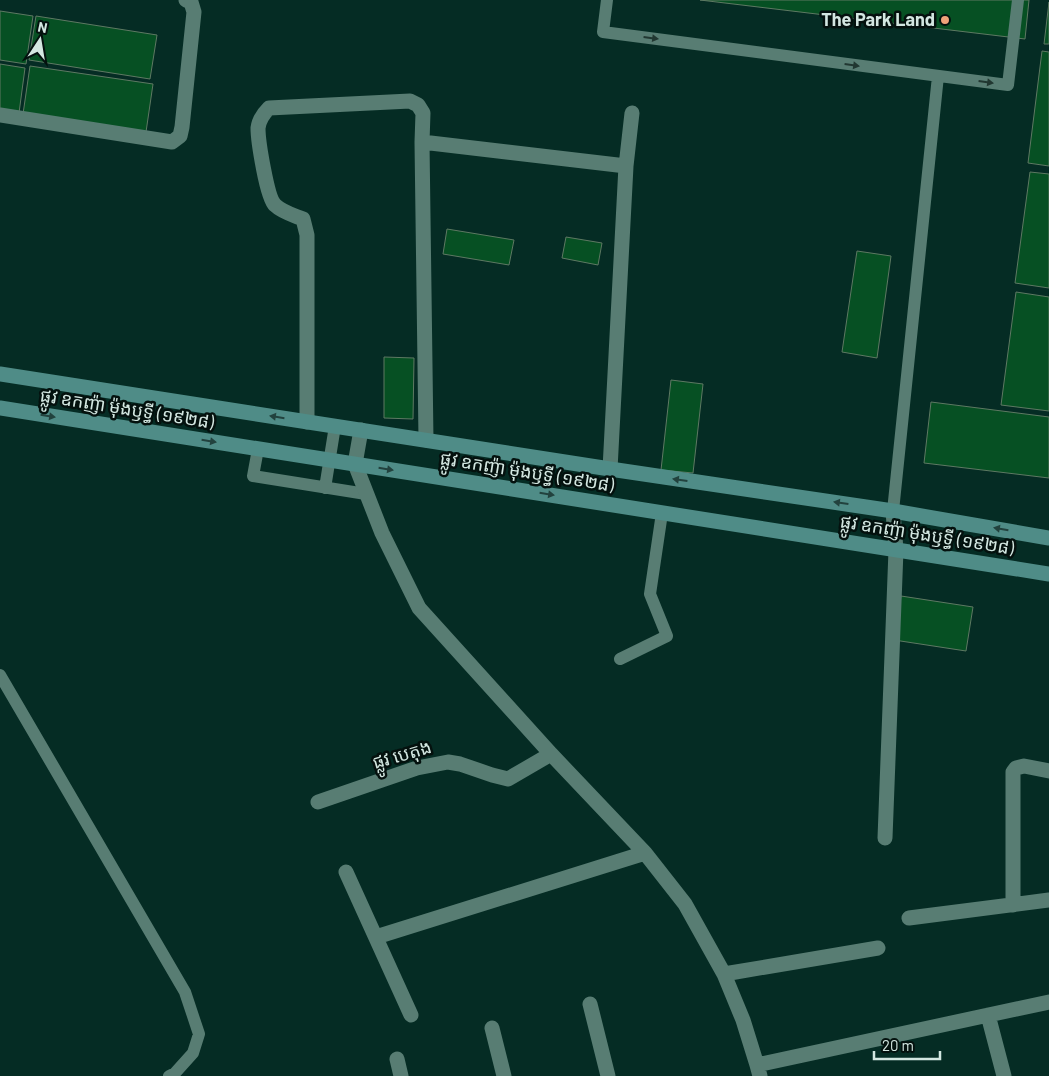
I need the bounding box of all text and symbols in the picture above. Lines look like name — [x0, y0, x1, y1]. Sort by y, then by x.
place label: The Park Land — [821, 8, 935, 30]
marker: The Park Land — [939, 14, 951, 26]
north arrow — [15, 15, 65, 65]
text: N — [36, 18, 49, 36]
one-way arrow — [643, 34, 659, 42]
one-way arrow — [845, 61, 861, 69]
one-way arrow — [978, 79, 994, 87]
street label: ផ្លូវ ឧកញ៉ា ម៉ុងឫទ្ធី (១៩២៨) — [38, 383, 216, 439]
one-way arrow — [41, 412, 57, 420]
one-way arrow — [269, 413, 285, 421]
one-way arrow — [201, 437, 217, 445]
street label: ផ្លូវ ឧកញ៉ា ម៉ុងឫទ្ធី (១៩២៨) — [438, 446, 616, 502]
one-way arrow — [379, 465, 395, 473]
one-way arrow — [671, 475, 687, 483]
one-way arrow — [539, 491, 555, 499]
one-way arrow — [832, 499, 848, 507]
street label: ផ្លូវ ឧកញ៉ា ម៉ុងឫទ្ធី (១៩២៨) — [838, 509, 1016, 565]
one-way arrow — [993, 525, 1009, 533]
street label: ផ្លូវ បេតុង — [370, 735, 436, 779]
scale bar — [874, 1028, 940, 1060]
text: 20 m — [882, 1036, 914, 1054]

